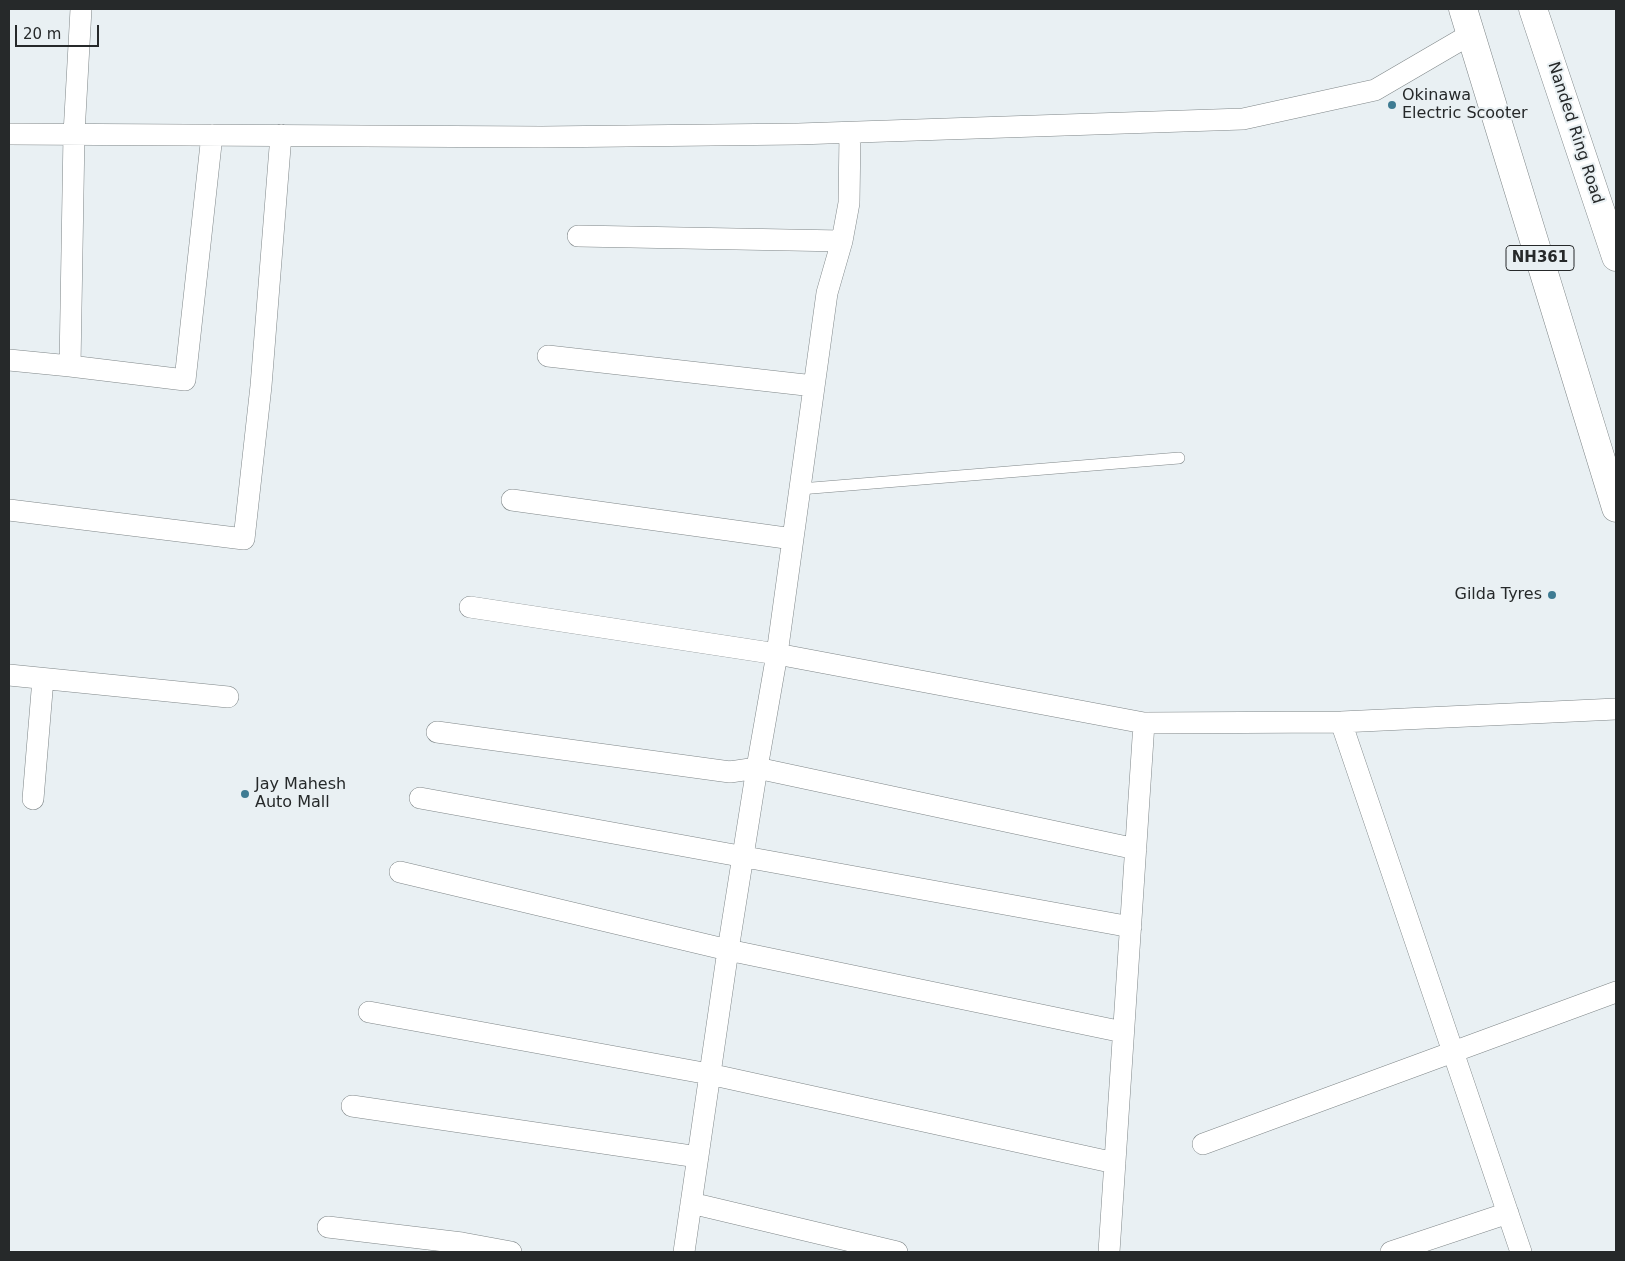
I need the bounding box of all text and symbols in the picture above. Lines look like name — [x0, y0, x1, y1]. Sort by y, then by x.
scale bar — [18, 15, 101, 47]
text: 20 m — [23, 25, 61, 43]
street label: Nanded Ring Road — [1543, 60, 1607, 206]
place label: Okinawa Electric Scooter — [1402, 86, 1528, 124]
marker: Okinawa Electric Scooter — [1386, 99, 1398, 111]
road number: NH361 — [1506, 246, 1574, 270]
place label: Gilda Tyres — [1455, 585, 1542, 605]
marker: Gilda Tyres — [1546, 589, 1558, 601]
place label: Jay Mahesh Auto Mall — [255, 775, 346, 813]
marker: Jay Mahesh Auto Mall — [239, 788, 251, 800]

